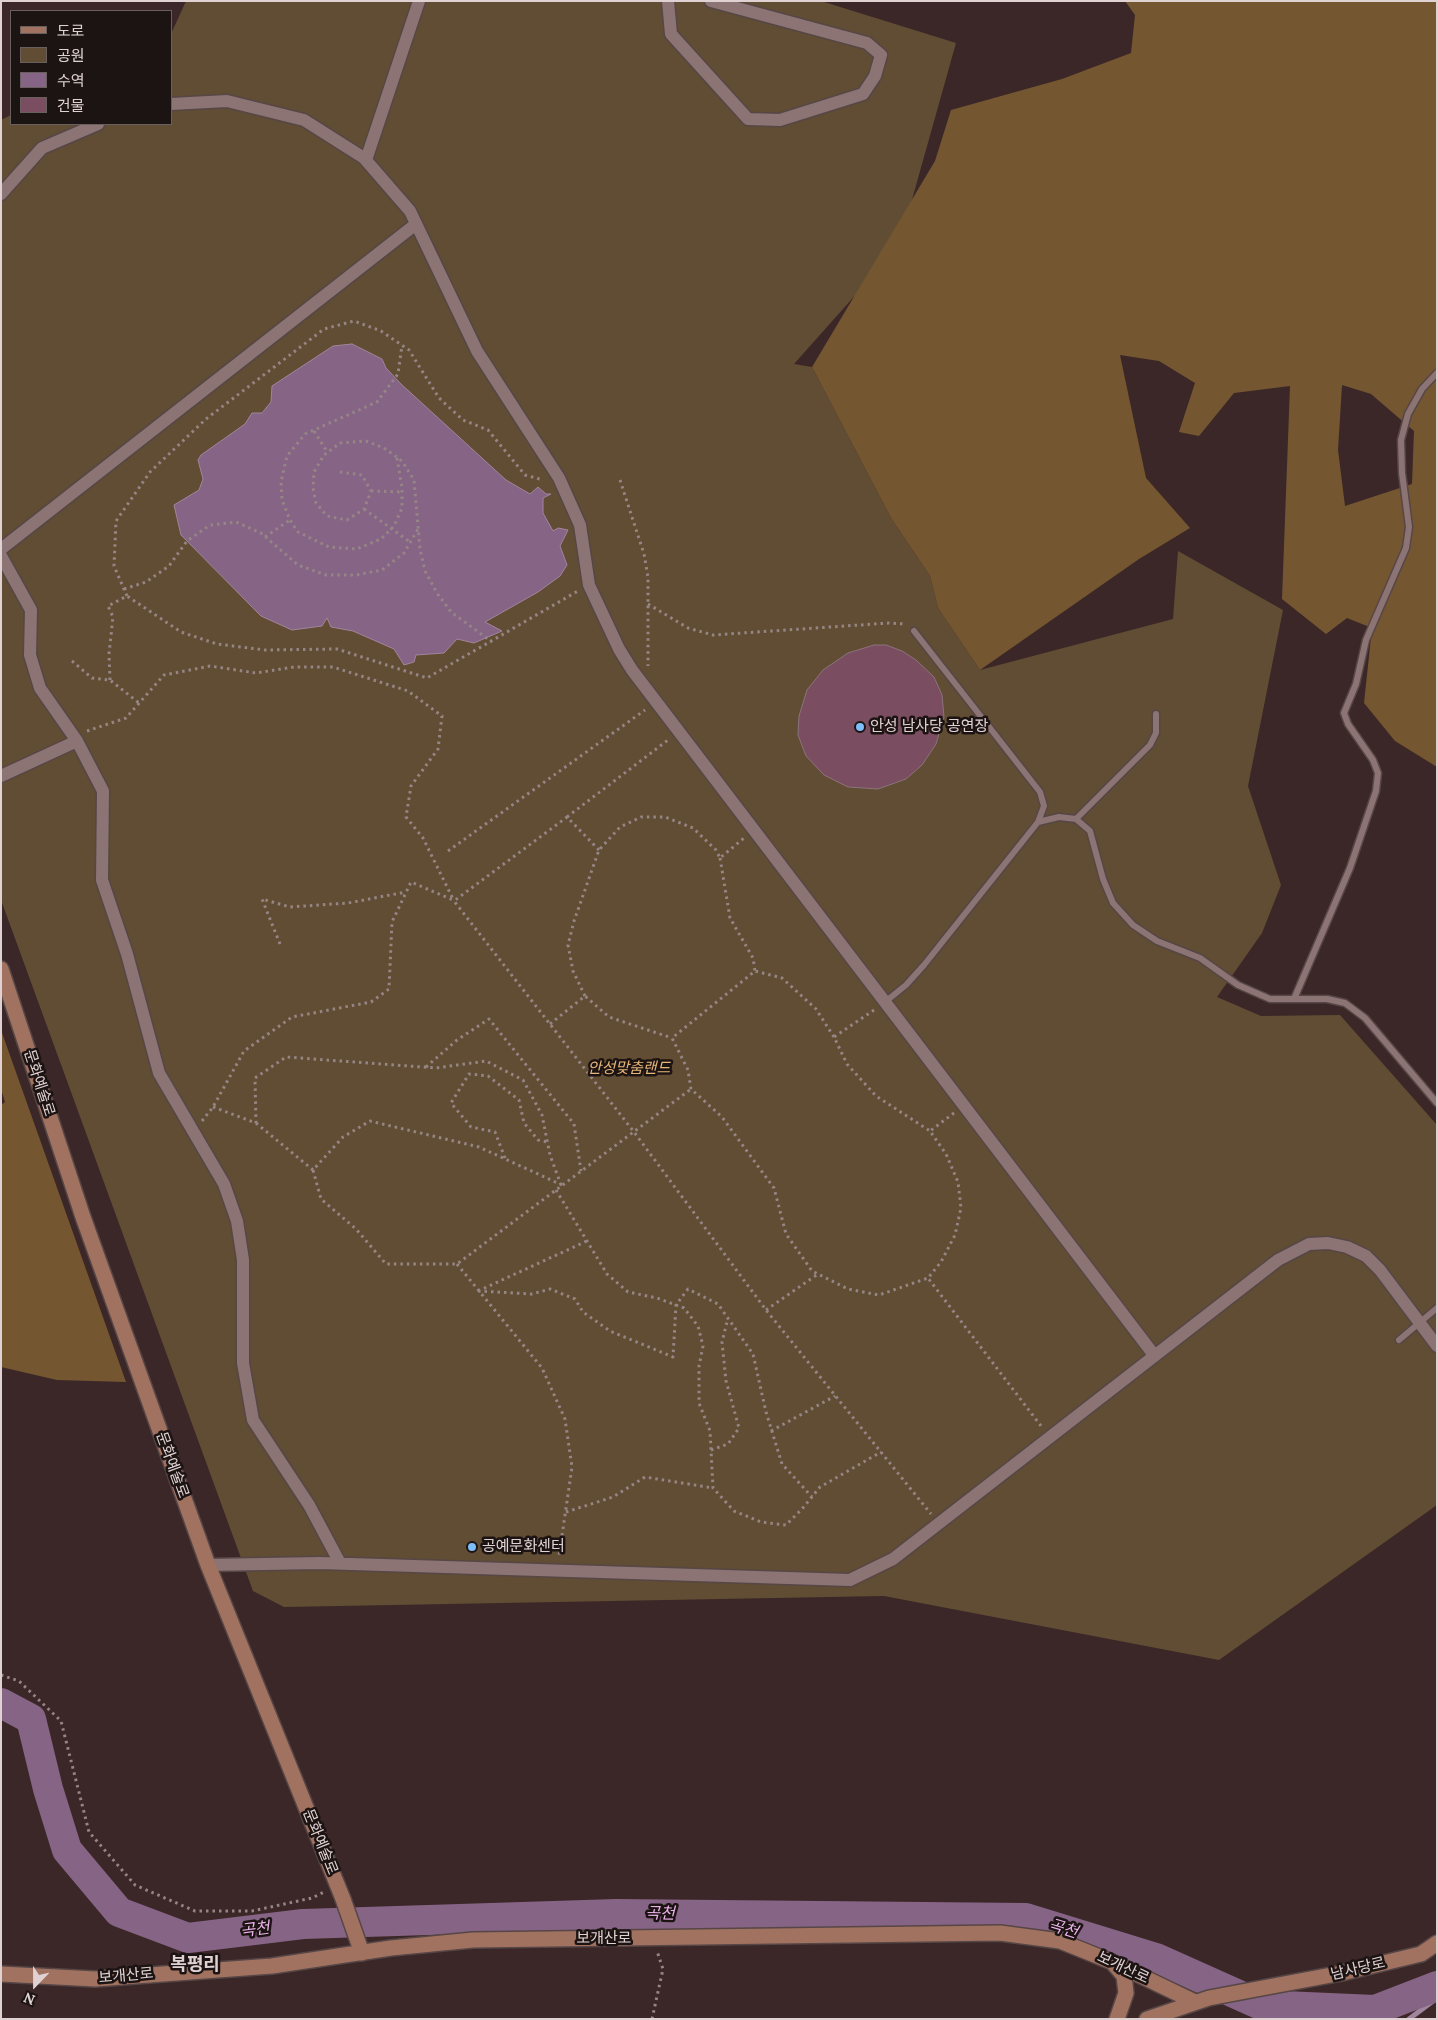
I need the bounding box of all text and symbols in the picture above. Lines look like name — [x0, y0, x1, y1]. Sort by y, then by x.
legend — [10, 10, 172, 125]
text: 도로 — [57, 21, 85, 40]
text: 공원 — [57, 46, 85, 65]
text: 수역 — [57, 71, 85, 90]
text: 건물 — [57, 96, 85, 115]
place label: 안성 남사당 공연장 — [870, 718, 988, 736]
marker: 안성 남사당 공연장 — [854, 721, 866, 733]
street label: 문화예술로 — [20, 1047, 58, 1119]
park label: 안성맞춤랜드 — [588, 1060, 670, 1078]
street label: 문화예술로 — [152, 1430, 192, 1500]
place label: 공예문화센터 — [482, 1538, 565, 1556]
marker: 공예문화센터 — [466, 1541, 478, 1553]
street label: 문화예술로 — [299, 1807, 341, 1877]
water label: 곡천 — [645, 1904, 675, 1924]
water label: 곡천 — [1046, 1916, 1080, 1942]
water label: 곡천 — [239, 1919, 271, 1941]
street label: 보개산로 — [576, 1930, 632, 1948]
street label: 보개산로 — [1094, 1948, 1152, 1988]
district label: 복평리 — [170, 1954, 220, 1976]
street label: 남사당로 — [1329, 1954, 1387, 1984]
north arrow — [10, 1960, 60, 2010]
street label: 보개산로 — [98, 1965, 154, 1987]
text: N — [21, 1989, 38, 2009]

